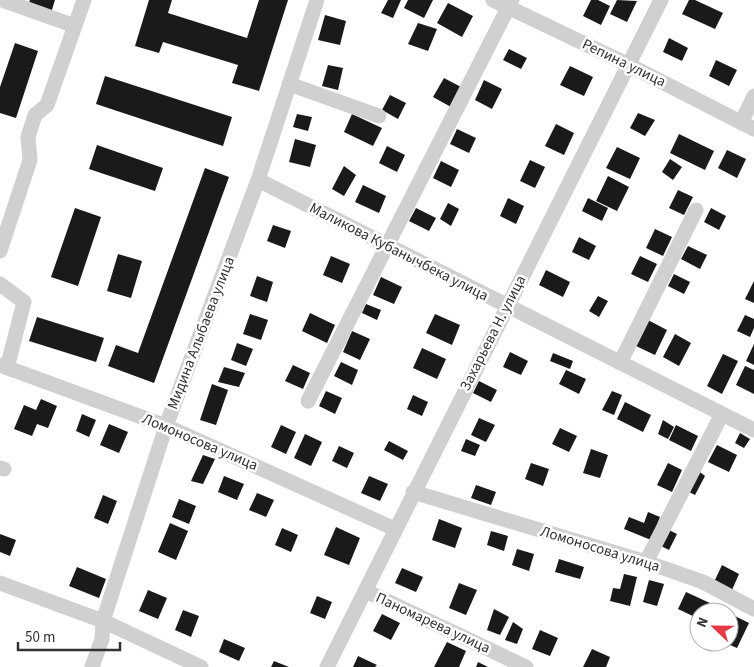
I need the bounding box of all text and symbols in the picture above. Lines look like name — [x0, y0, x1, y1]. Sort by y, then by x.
street label: Репина улица — [579, 34, 669, 92]
street label: Маликова Кубанычбека улица — [306, 198, 492, 306]
street label: Мидина Алыбаева улица — [162, 254, 240, 412]
street label: Захарьева Н. улица — [455, 272, 531, 394]
street label: Ломоносова улица — [139, 408, 261, 476]
street label: Ломоносова улица — [538, 521, 662, 577]
street label: Паномарева улица — [372, 587, 494, 659]
north arrow — [689, 602, 739, 652]
text: N — [692, 614, 714, 631]
scale bar — [18, 620, 120, 652]
text: 50 m — [25, 627, 55, 648]

